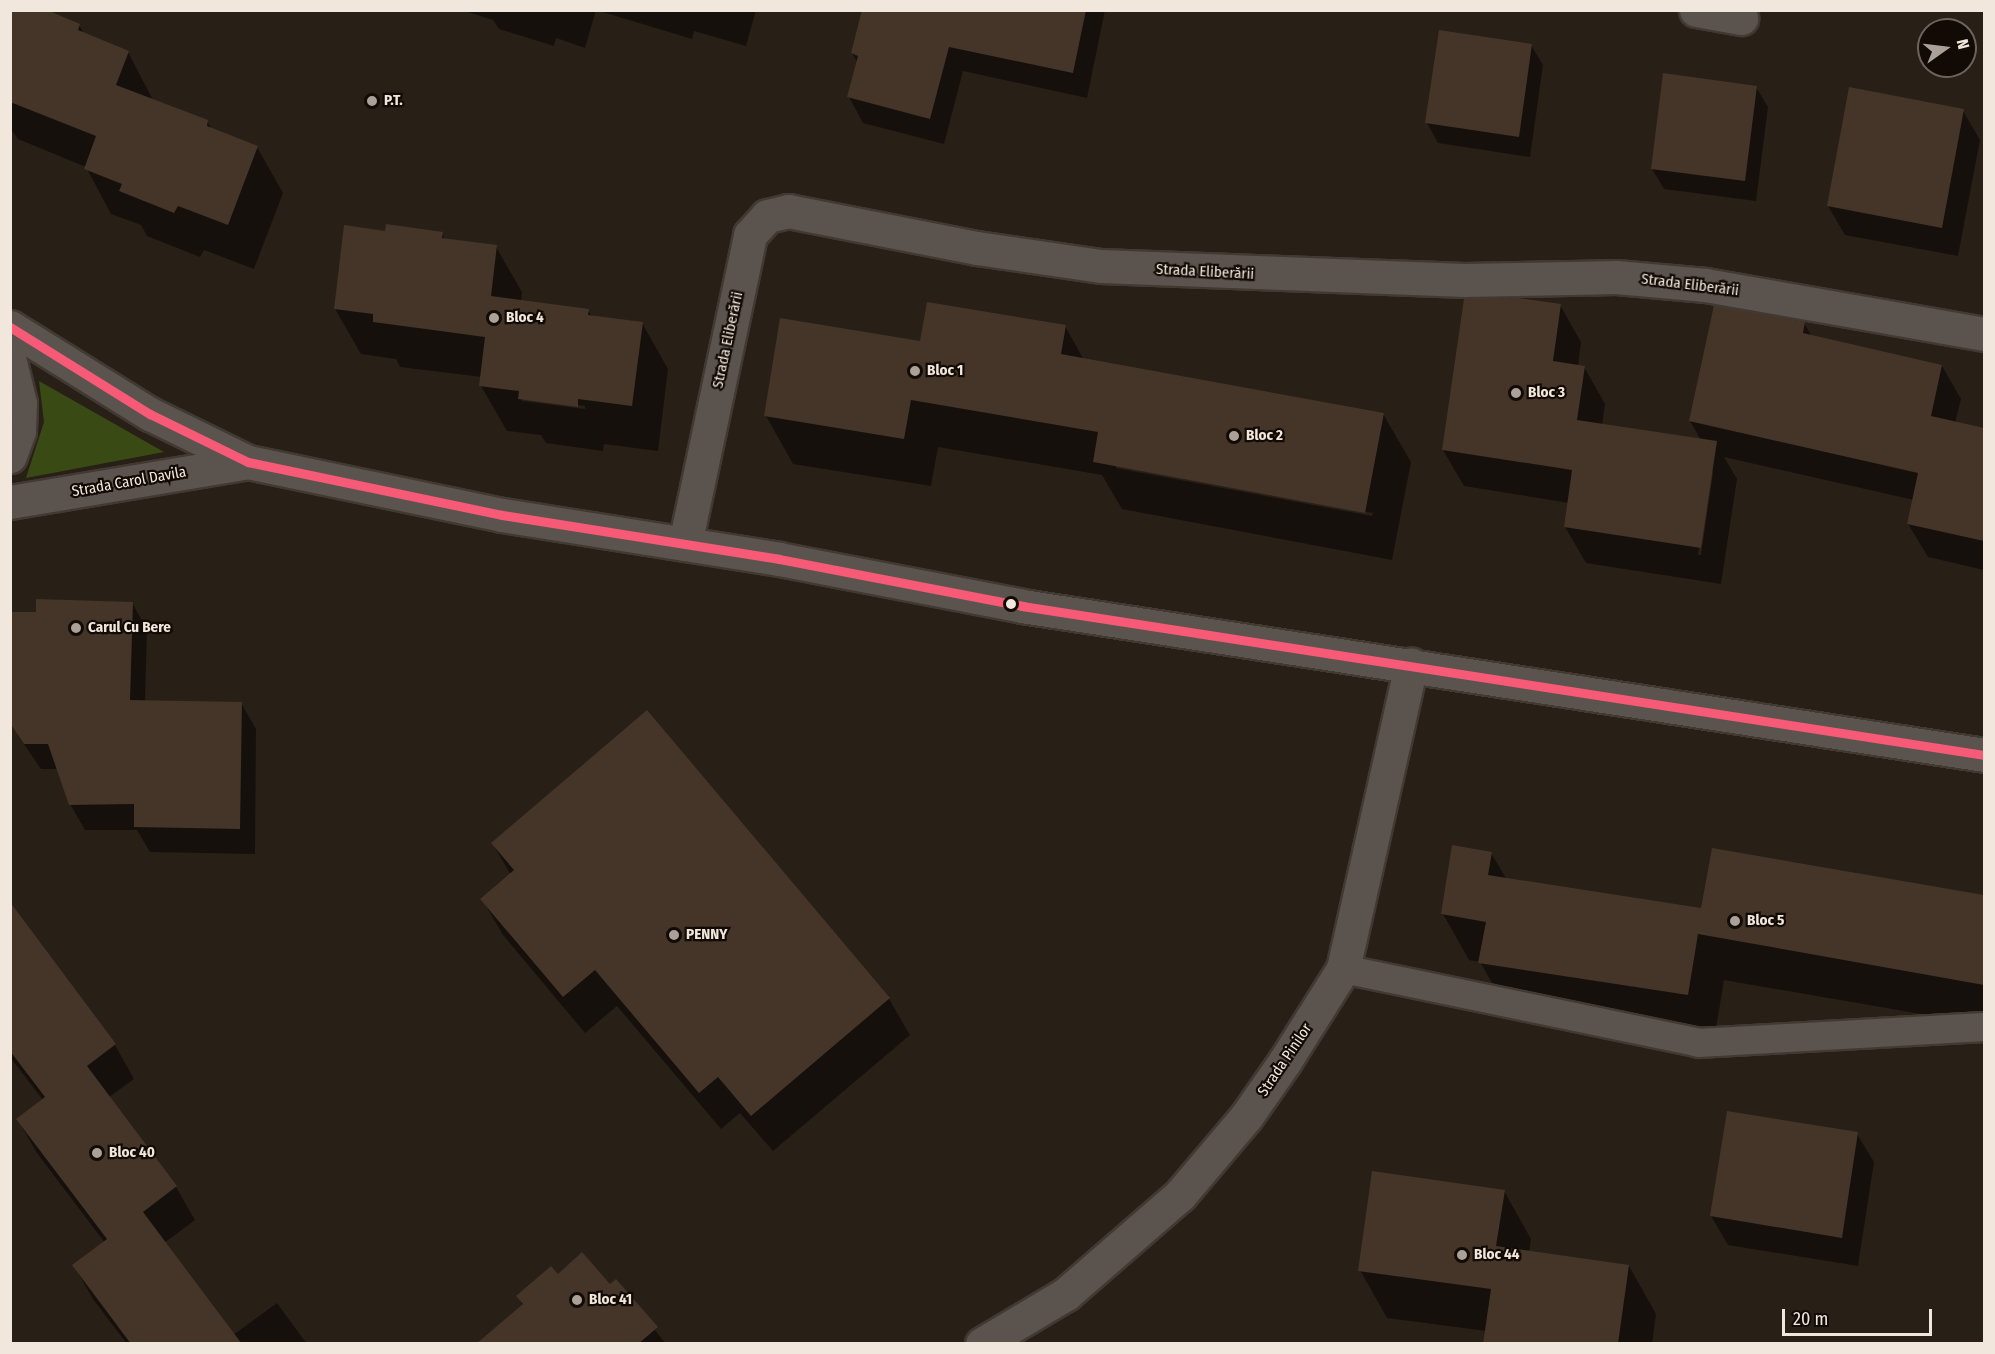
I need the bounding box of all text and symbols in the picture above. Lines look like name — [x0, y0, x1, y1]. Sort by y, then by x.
north arrow — [1917, 18, 1977, 78]
text: N — [1953, 37, 1973, 51]
place label: P.T. — [384, 92, 403, 110]
marker: P.T. — [365, 94, 379, 108]
street label: Strada Eliberării — [1155, 260, 1255, 284]
street label: Strada Eliberării — [1640, 270, 1740, 300]
street label: Strada Eliberării — [709, 290, 747, 390]
place label: Bloc 4 — [506, 309, 544, 327]
marker: Bloc 4 — [487, 311, 501, 325]
place label: Bloc 1 — [927, 362, 963, 380]
marker: Bloc 1 — [908, 364, 922, 378]
place label: Bloc 3 — [1528, 384, 1565, 402]
marker: Bloc 3 — [1509, 386, 1523, 400]
place label: Bloc 2 — [1246, 427, 1283, 445]
marker: Bloc 2 — [1227, 429, 1241, 443]
street label: Strada Carol Davila — [70, 463, 188, 501]
unlabelled marker — [1005, 598, 1017, 610]
place label: Carul Cu Bere — [88, 619, 171, 637]
marker: Carul Cu Bere — [69, 621, 83, 635]
place label: Bloc 5 — [1747, 912, 1784, 930]
marker: Bloc 5 — [1728, 914, 1742, 928]
place label: PENNY — [686, 926, 727, 944]
marker: PENNY — [667, 928, 681, 942]
street label: Strada Pinilor — [1254, 1020, 1316, 1100]
place label: Bloc 40 — [109, 1144, 155, 1162]
marker: Bloc 40 — [90, 1146, 104, 1160]
place label: Bloc 44 — [1474, 1246, 1519, 1264]
marker: Bloc 44 — [1455, 1248, 1469, 1262]
place label: Bloc 41 — [589, 1291, 632, 1309]
marker: Bloc 41 — [570, 1293, 584, 1307]
scale bar — [1785, 1297, 1935, 1335]
text: 20 m — [1793, 1308, 1828, 1330]

